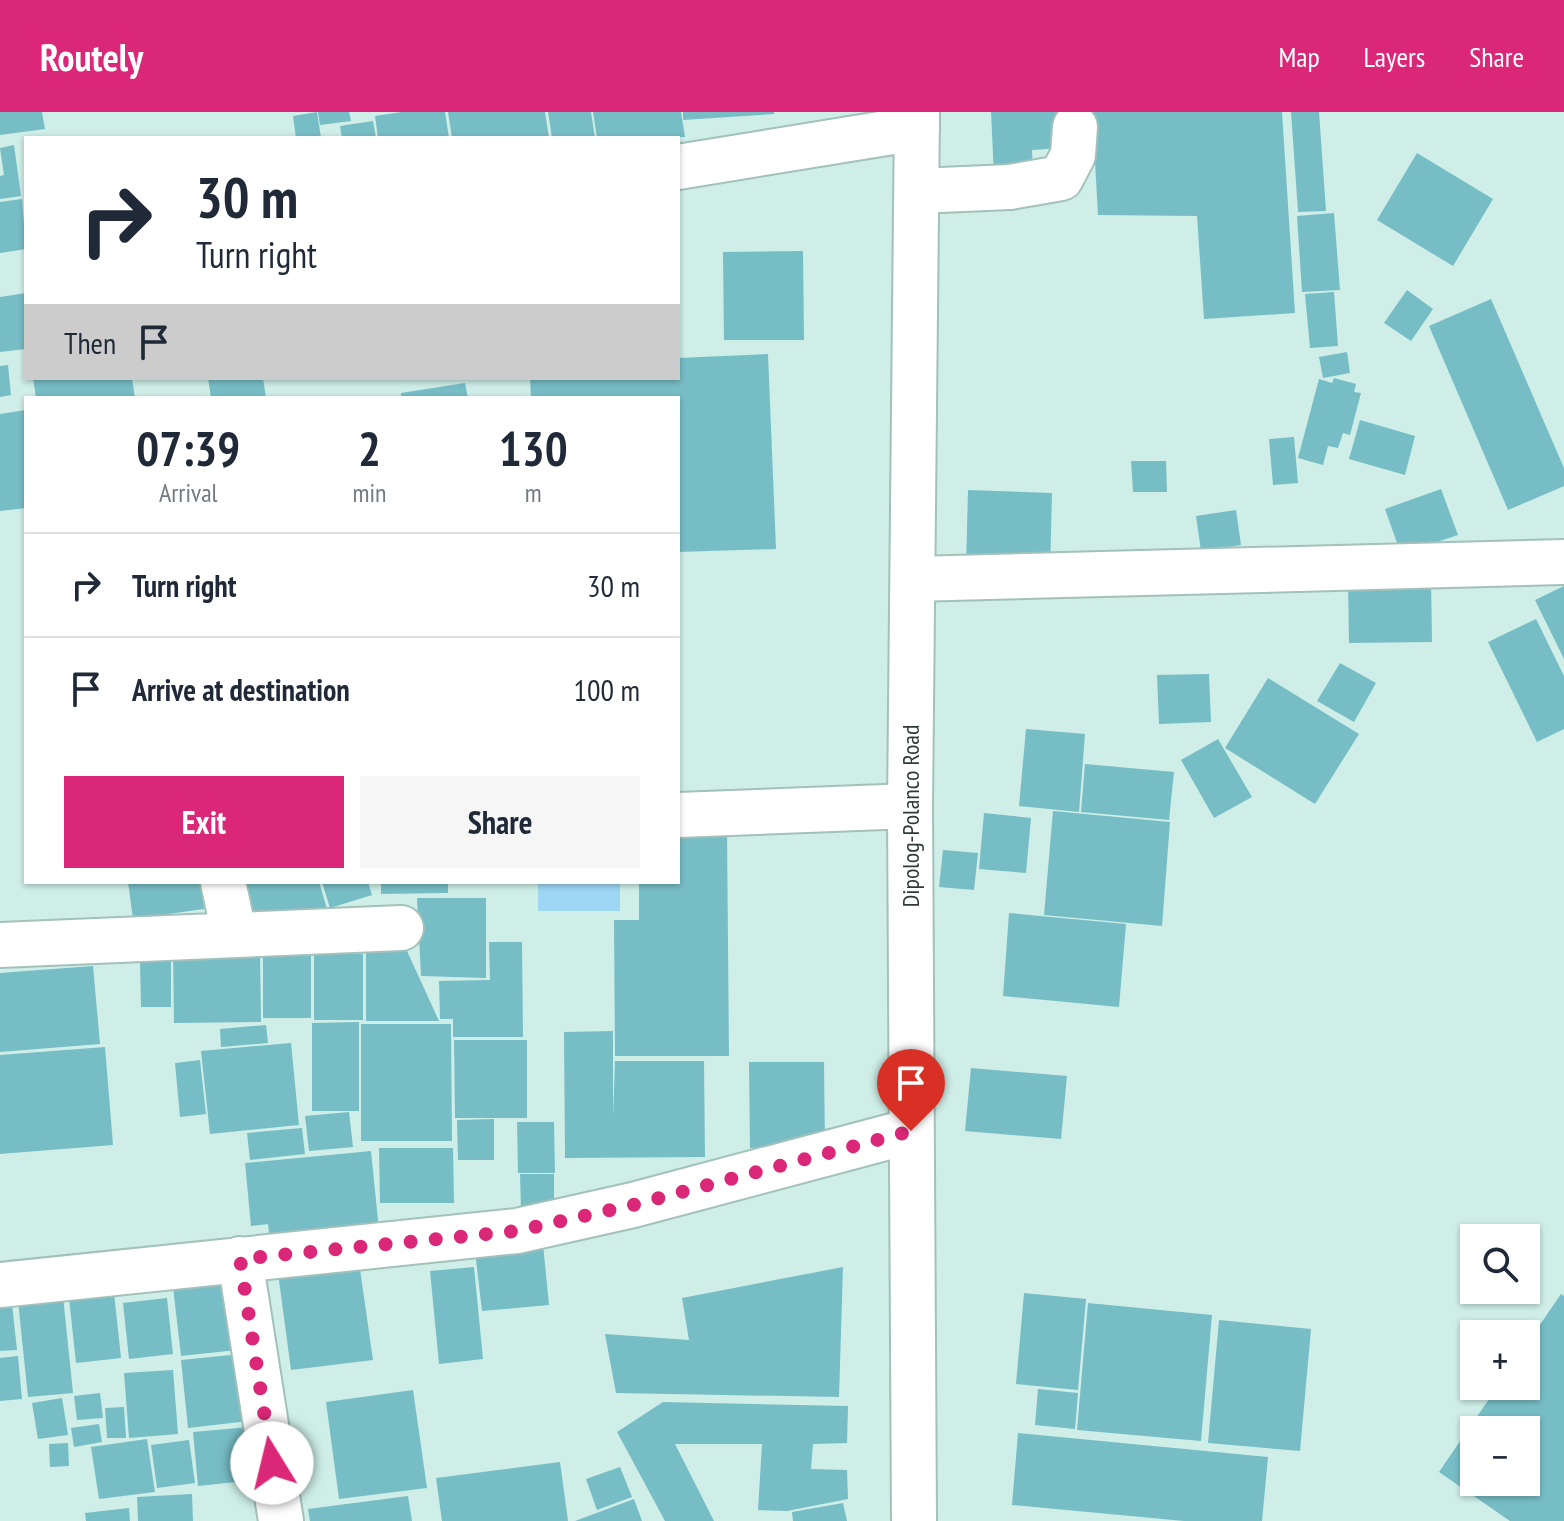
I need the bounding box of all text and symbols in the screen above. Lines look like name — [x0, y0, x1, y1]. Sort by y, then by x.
text: Routely — [40, 32, 143, 81]
text: Map — [1278, 38, 1320, 75]
text: Layers — [1364, 38, 1425, 75]
text: Share — [1469, 38, 1524, 75]
text: 30 m — [196, 161, 298, 233]
icon: right — [64, 168, 168, 272]
text: Turn right — [196, 231, 317, 278]
icon: arrive — [132, 320, 176, 364]
text: Then — [64, 323, 116, 362]
text: 07:39 — [136, 417, 240, 479]
text: 2 — [358, 417, 381, 479]
text: 130 — [499, 417, 568, 479]
text: Arrival — [159, 476, 218, 509]
text: min — [352, 476, 386, 509]
text: m — [525, 476, 542, 509]
icon: right — [64, 563, 108, 607]
text: Turn right — [132, 566, 236, 605]
text: 30 m — [587, 566, 640, 605]
icon: arrive — [64, 667, 108, 711]
text: Arrive at destination — [132, 670, 350, 709]
text: 100 m — [574, 670, 640, 709]
street label: Dipolog-Polanco Road — [895, 725, 926, 907]
button: Exit — [64, 776, 344, 868]
button: Share — [360, 776, 640, 868]
pin — [877, 1049, 945, 1131]
icon: arrive — [889, 1061, 933, 1105]
map controls — [1460, 1224, 1540, 1496]
button: search — [1460, 1224, 1540, 1304]
button: + — [1460, 1320, 1540, 1400]
button: − — [1460, 1416, 1540, 1496]
position arrow — [230, 1421, 314, 1505]

